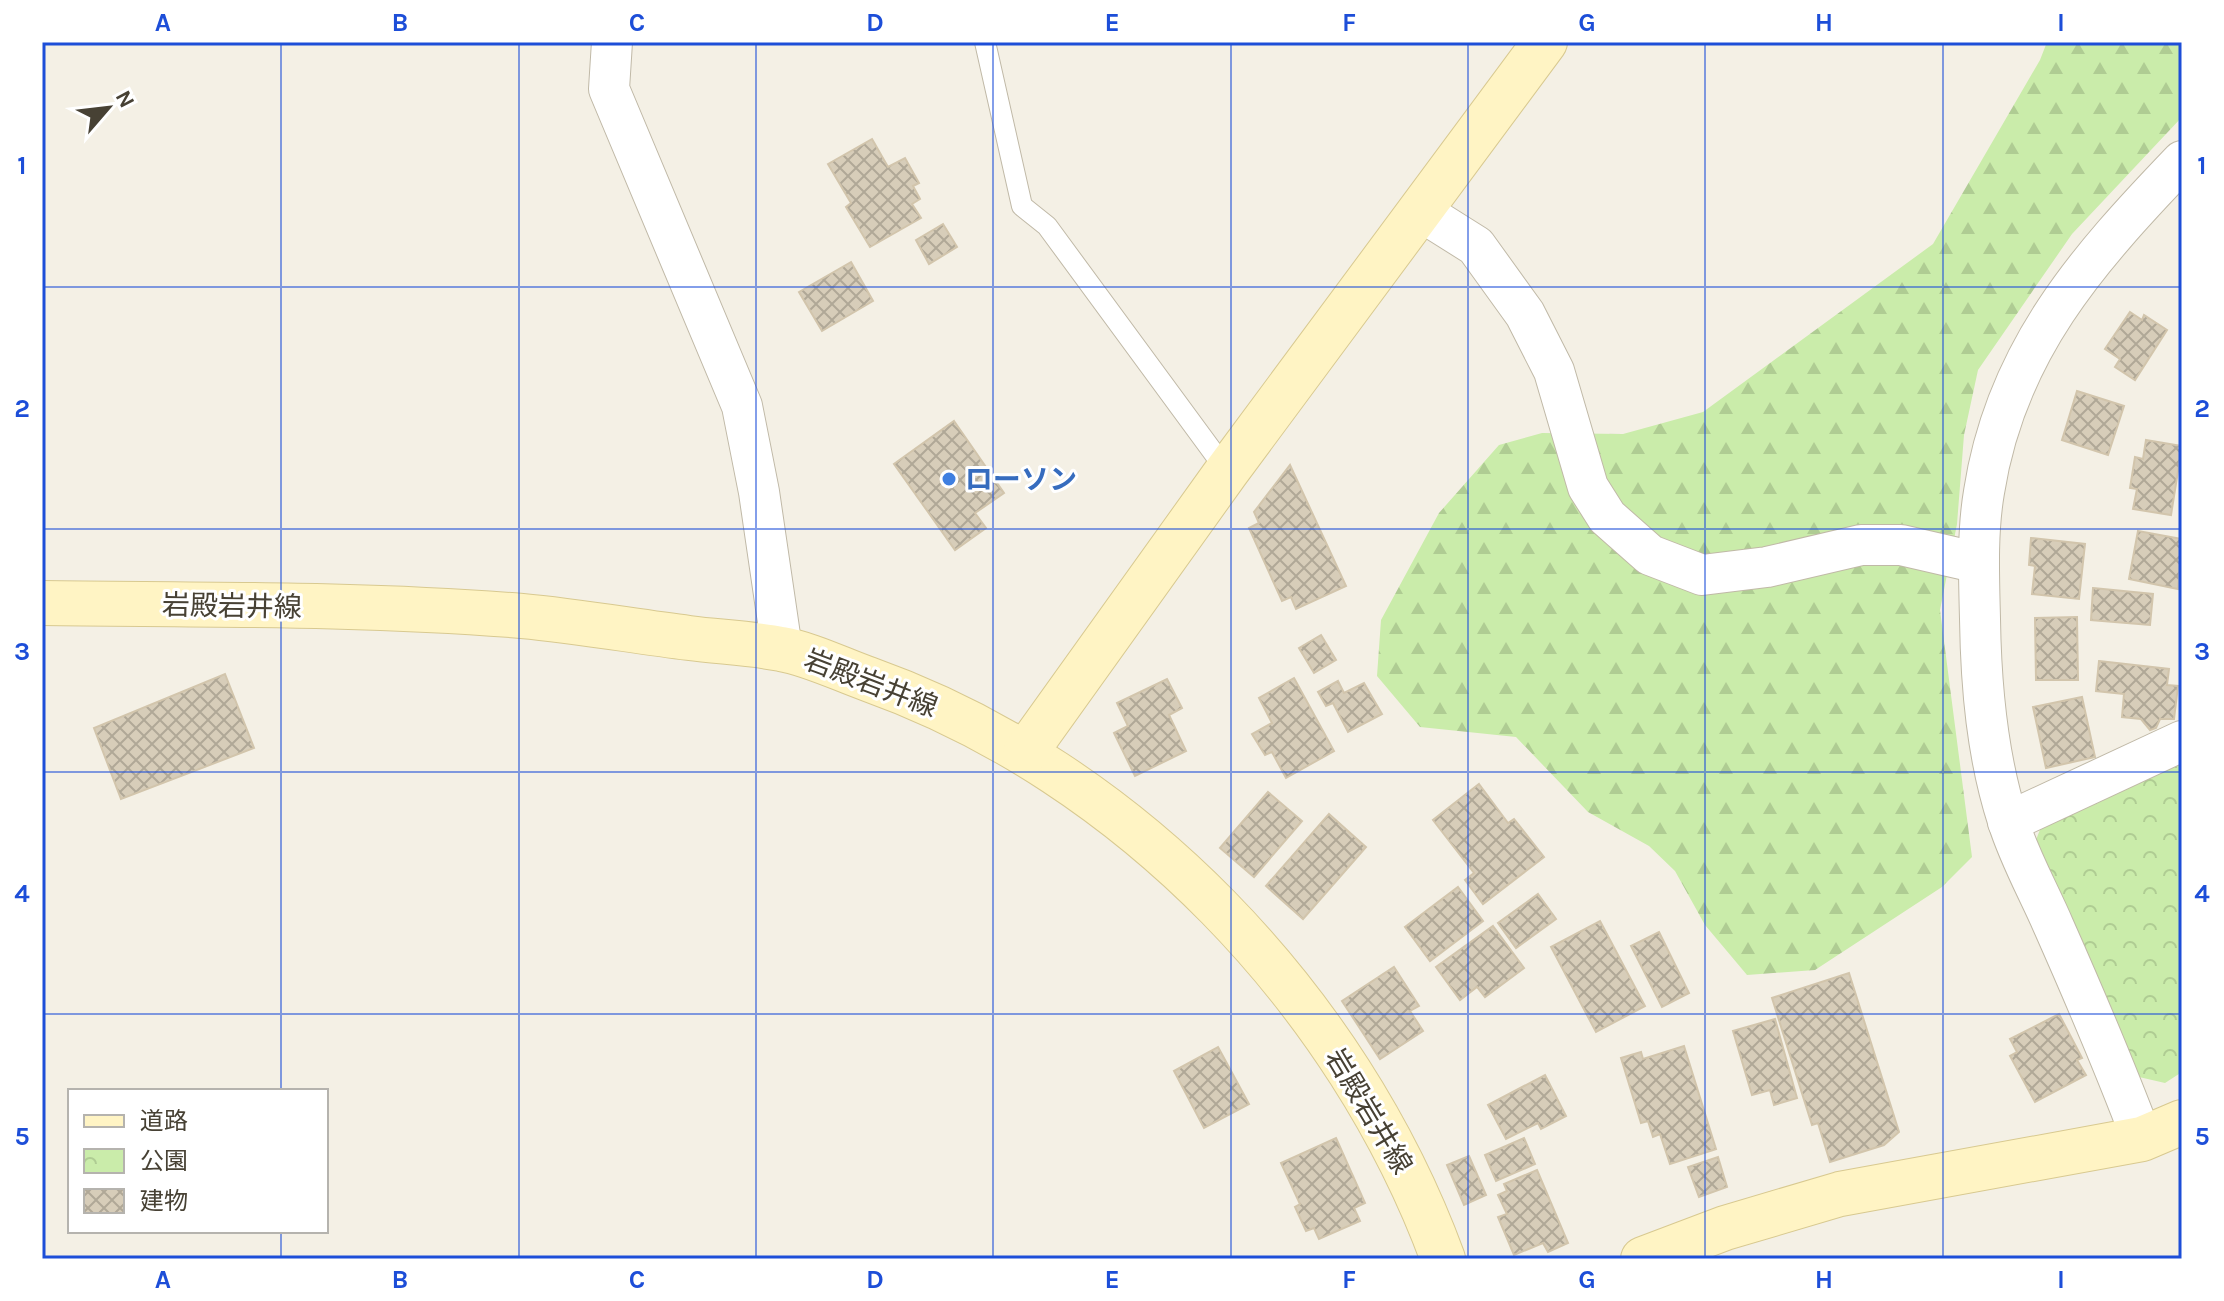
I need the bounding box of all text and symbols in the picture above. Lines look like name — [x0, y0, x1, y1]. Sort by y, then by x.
text: A — [155, 7, 171, 38]
text: B — [392, 7, 408, 38]
text: C — [629, 7, 645, 38]
text: D — [866, 7, 884, 38]
text: E — [1104, 7, 1120, 38]
text: F — [1342, 7, 1356, 38]
text: G — [1578, 7, 1596, 38]
text: H — [1815, 7, 1833, 38]
text: I — [2057, 7, 2065, 38]
north arrow — [68, 68, 148, 148]
text: N — [110, 86, 140, 112]
text: 1 — [17, 150, 27, 181]
text: 1 — [2197, 150, 2207, 181]
text: 2 — [14, 393, 30, 424]
text: 2 — [2194, 393, 2210, 424]
place label: ローソン — [965, 463, 1077, 496]
marker: ローソン — [940, 470, 958, 488]
street label: 岩殿岩井線 — [162, 588, 302, 624]
text: 3 — [14, 636, 30, 667]
text: 3 — [2194, 636, 2210, 667]
street label: 岩殿岩井線 — [800, 643, 942, 723]
text: 4 — [14, 878, 30, 909]
text: 4 — [2194, 878, 2210, 909]
street label: 岩殿岩井線 — [1319, 1042, 1419, 1180]
legend — [68, 1089, 328, 1233]
text: 道路 — [140, 1107, 188, 1135]
text: 5 — [14, 1121, 30, 1152]
text: 5 — [2194, 1121, 2210, 1152]
text: 公園 — [140, 1147, 188, 1175]
text: 建物 — [140, 1187, 188, 1215]
text: A — [155, 1264, 171, 1295]
text: B — [392, 1264, 408, 1295]
text: C — [629, 1264, 645, 1295]
text: D — [866, 1264, 884, 1295]
text: E — [1104, 1264, 1120, 1295]
text: F — [1342, 1264, 1356, 1295]
text: G — [1578, 1264, 1596, 1295]
text: H — [1815, 1264, 1833, 1295]
text: I — [2057, 1264, 2065, 1295]

